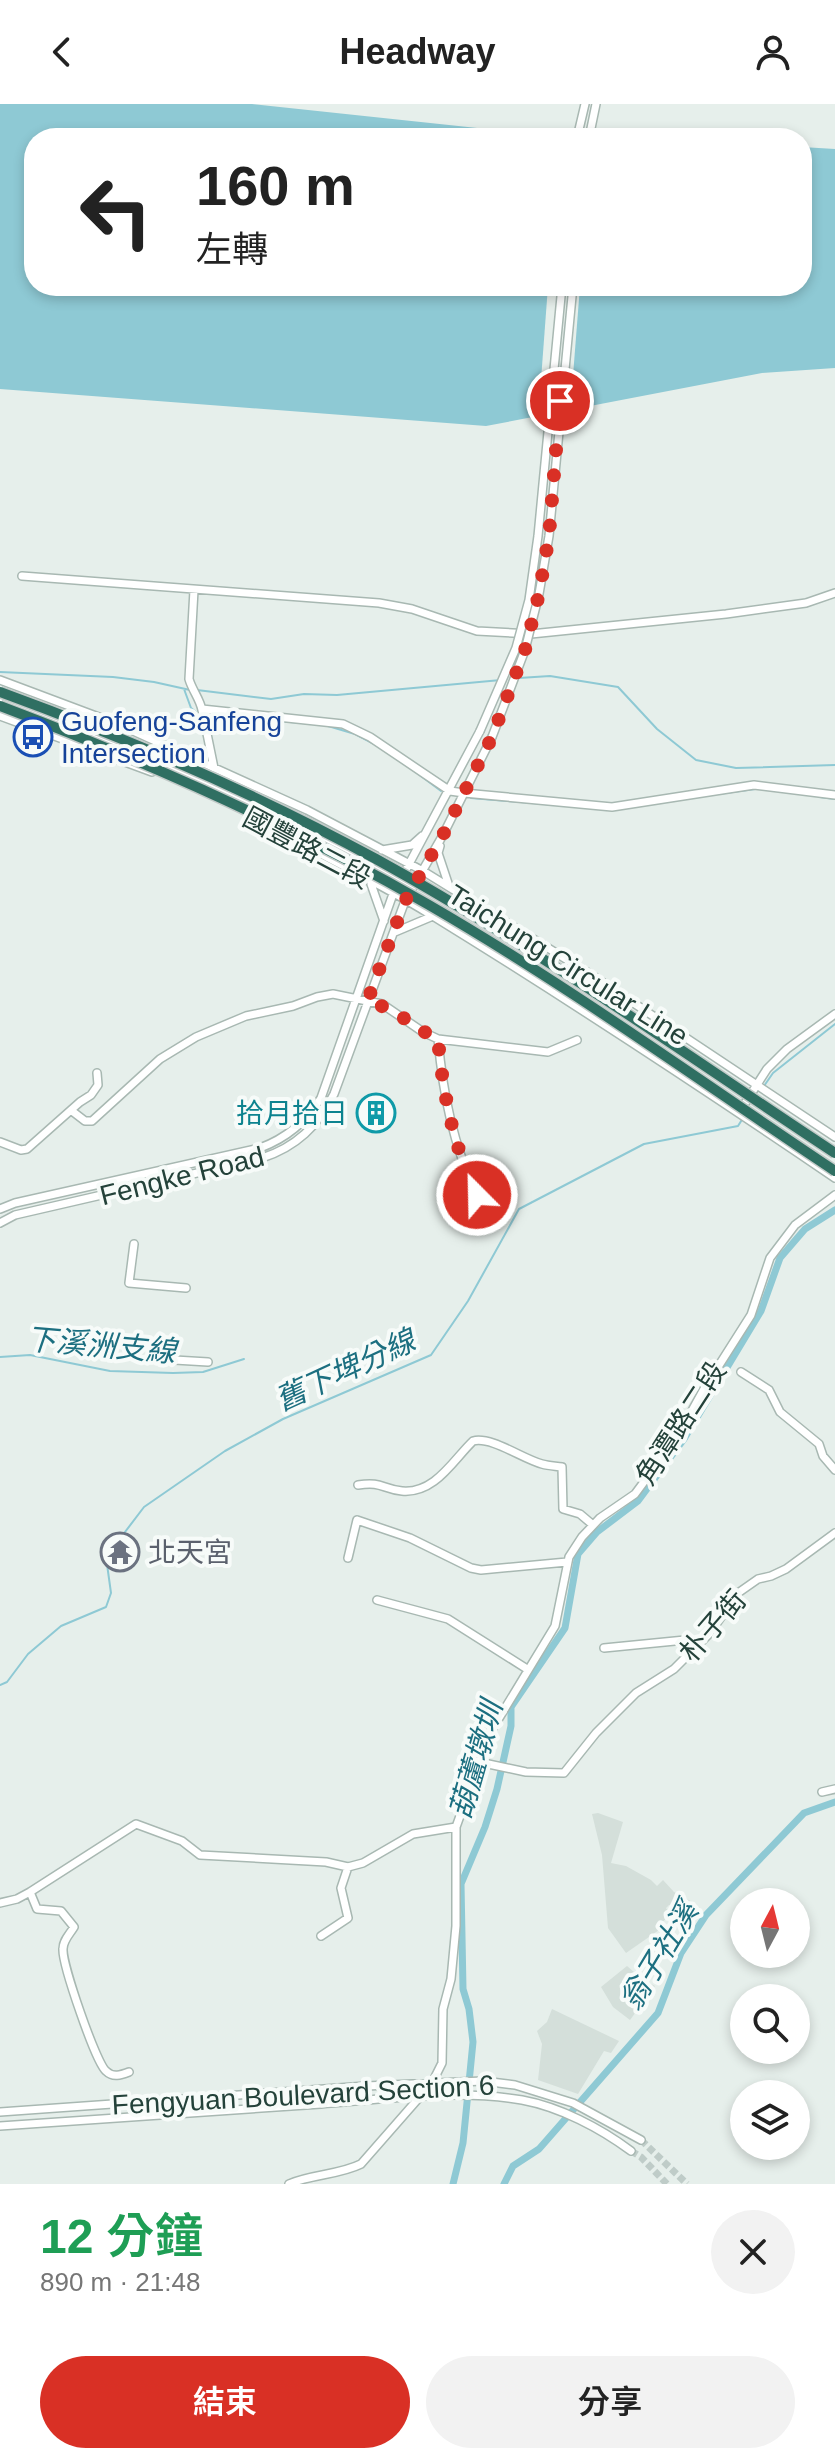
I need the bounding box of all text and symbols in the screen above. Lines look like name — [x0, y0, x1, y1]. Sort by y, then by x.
icon: back — [40, 30, 84, 74]
icon: person — [751, 30, 795, 74]
text: Headway — [339, 31, 496, 72]
text: 160 m — [196, 154, 355, 217]
icon: left — [64, 160, 168, 264]
text: 左轉 — [196, 229, 268, 270]
pin — [526, 367, 594, 435]
icon: arrive — [538, 379, 582, 423]
place label: Guofeng-Sanfeng Intersection — [61, 706, 282, 769]
bus stop icon: Guofeng-Sanfeng Intersection — [12, 716, 54, 758]
street label: 國豐路二段 — [238, 801, 376, 895]
street label: Taichung Circular Line — [442, 878, 694, 1052]
building icon: 拾月拾日 — [355, 1092, 397, 1134]
place label: 拾月拾日 — [236, 1098, 348, 1129]
street label: Fengke Road — [97, 1141, 267, 1211]
position arrow — [435, 1153, 519, 1237]
water label: 下溪洲支線 — [25, 1322, 180, 1368]
water label: 舊下埤分線 — [270, 1322, 423, 1417]
street label: 角潭路二段 — [630, 1356, 732, 1490]
temple icon: 北天宮 — [99, 1531, 141, 1573]
place label: 北天宮 — [148, 1537, 232, 1568]
street label: 朴子街 — [674, 1584, 752, 1668]
water label: 葫蘆墩圳 — [444, 1694, 510, 1822]
north arrow — [730, 1888, 810, 1968]
map controls — [730, 1888, 810, 2160]
water label: 翁子社溪 — [614, 1893, 706, 2016]
button: search — [730, 1984, 810, 2064]
street label: Fengyuan Boulevard Section 6 — [111, 2070, 495, 2120]
button: layers — [730, 2080, 810, 2160]
text: 12 分鐘 — [40, 2210, 203, 2263]
button: close — [711, 2210, 795, 2294]
text: 890 m · 21:48 — [40, 2267, 200, 2297]
button: 結束 — [40, 2356, 410, 2448]
button: 分享 — [426, 2356, 795, 2448]

